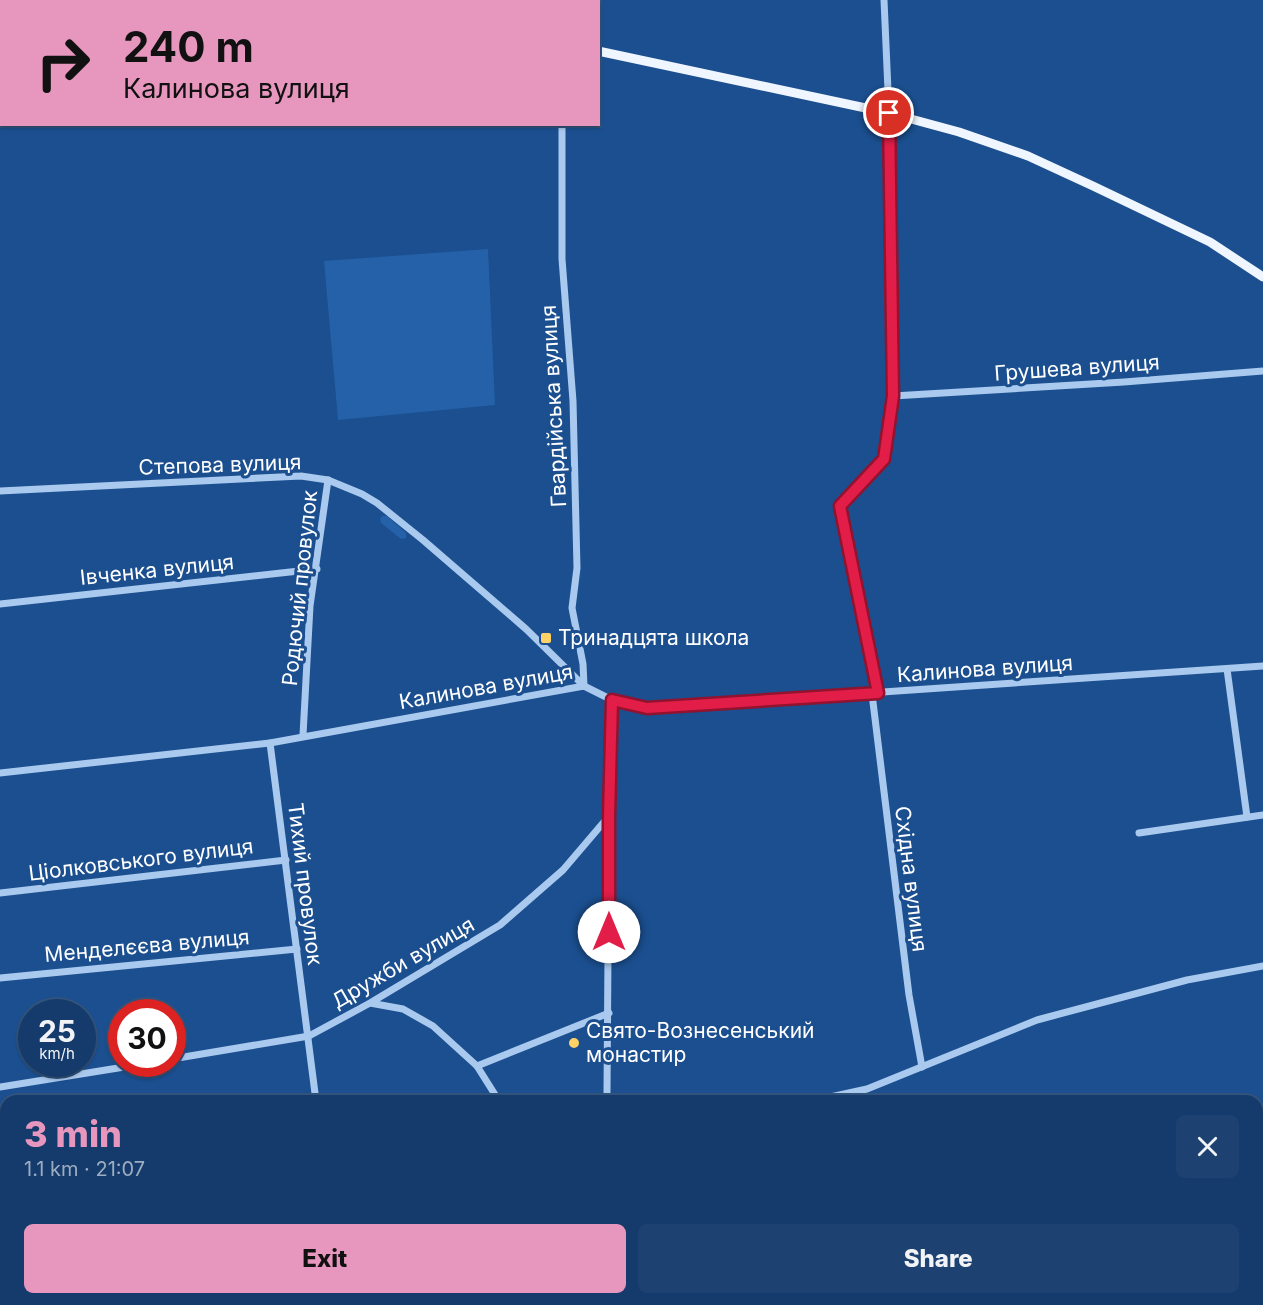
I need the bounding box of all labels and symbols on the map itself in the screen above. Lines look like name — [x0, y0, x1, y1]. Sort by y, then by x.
pin — [863, 87, 914, 138]
street label: Гвардійська вулиця — [536, 304, 571, 508]
street label: Грушева вулиця — [993, 349, 1160, 386]
street label: Степова вулиця — [138, 449, 302, 480]
street label: Родючий провулок — [277, 488, 322, 687]
street label: Івченка вулиця — [79, 549, 235, 590]
place label: Тринадцята школа — [558, 625, 749, 650]
marker: Тринадцята школа — [539, 631, 553, 645]
street label: Калинова вулиця — [896, 650, 1074, 687]
street label: Калинова вулиця — [397, 659, 575, 714]
street label: Тихий провулок — [283, 801, 328, 967]
street label: Східна вулиця — [890, 805, 933, 953]
street label: Ціолковського вулиця — [27, 833, 255, 886]
position arrow — [577, 900, 641, 964]
street label: Дружби вулиця — [327, 912, 479, 1014]
street label: Менделєєва вулиця — [43, 924, 251, 967]
speed limit sign: 30 — [108, 999, 186, 1077]
place label: Cвято-Вознесенський монастир — [586, 1018, 815, 1067]
marker: Cвято-Вознесенський монастир — [567, 1036, 581, 1050]

